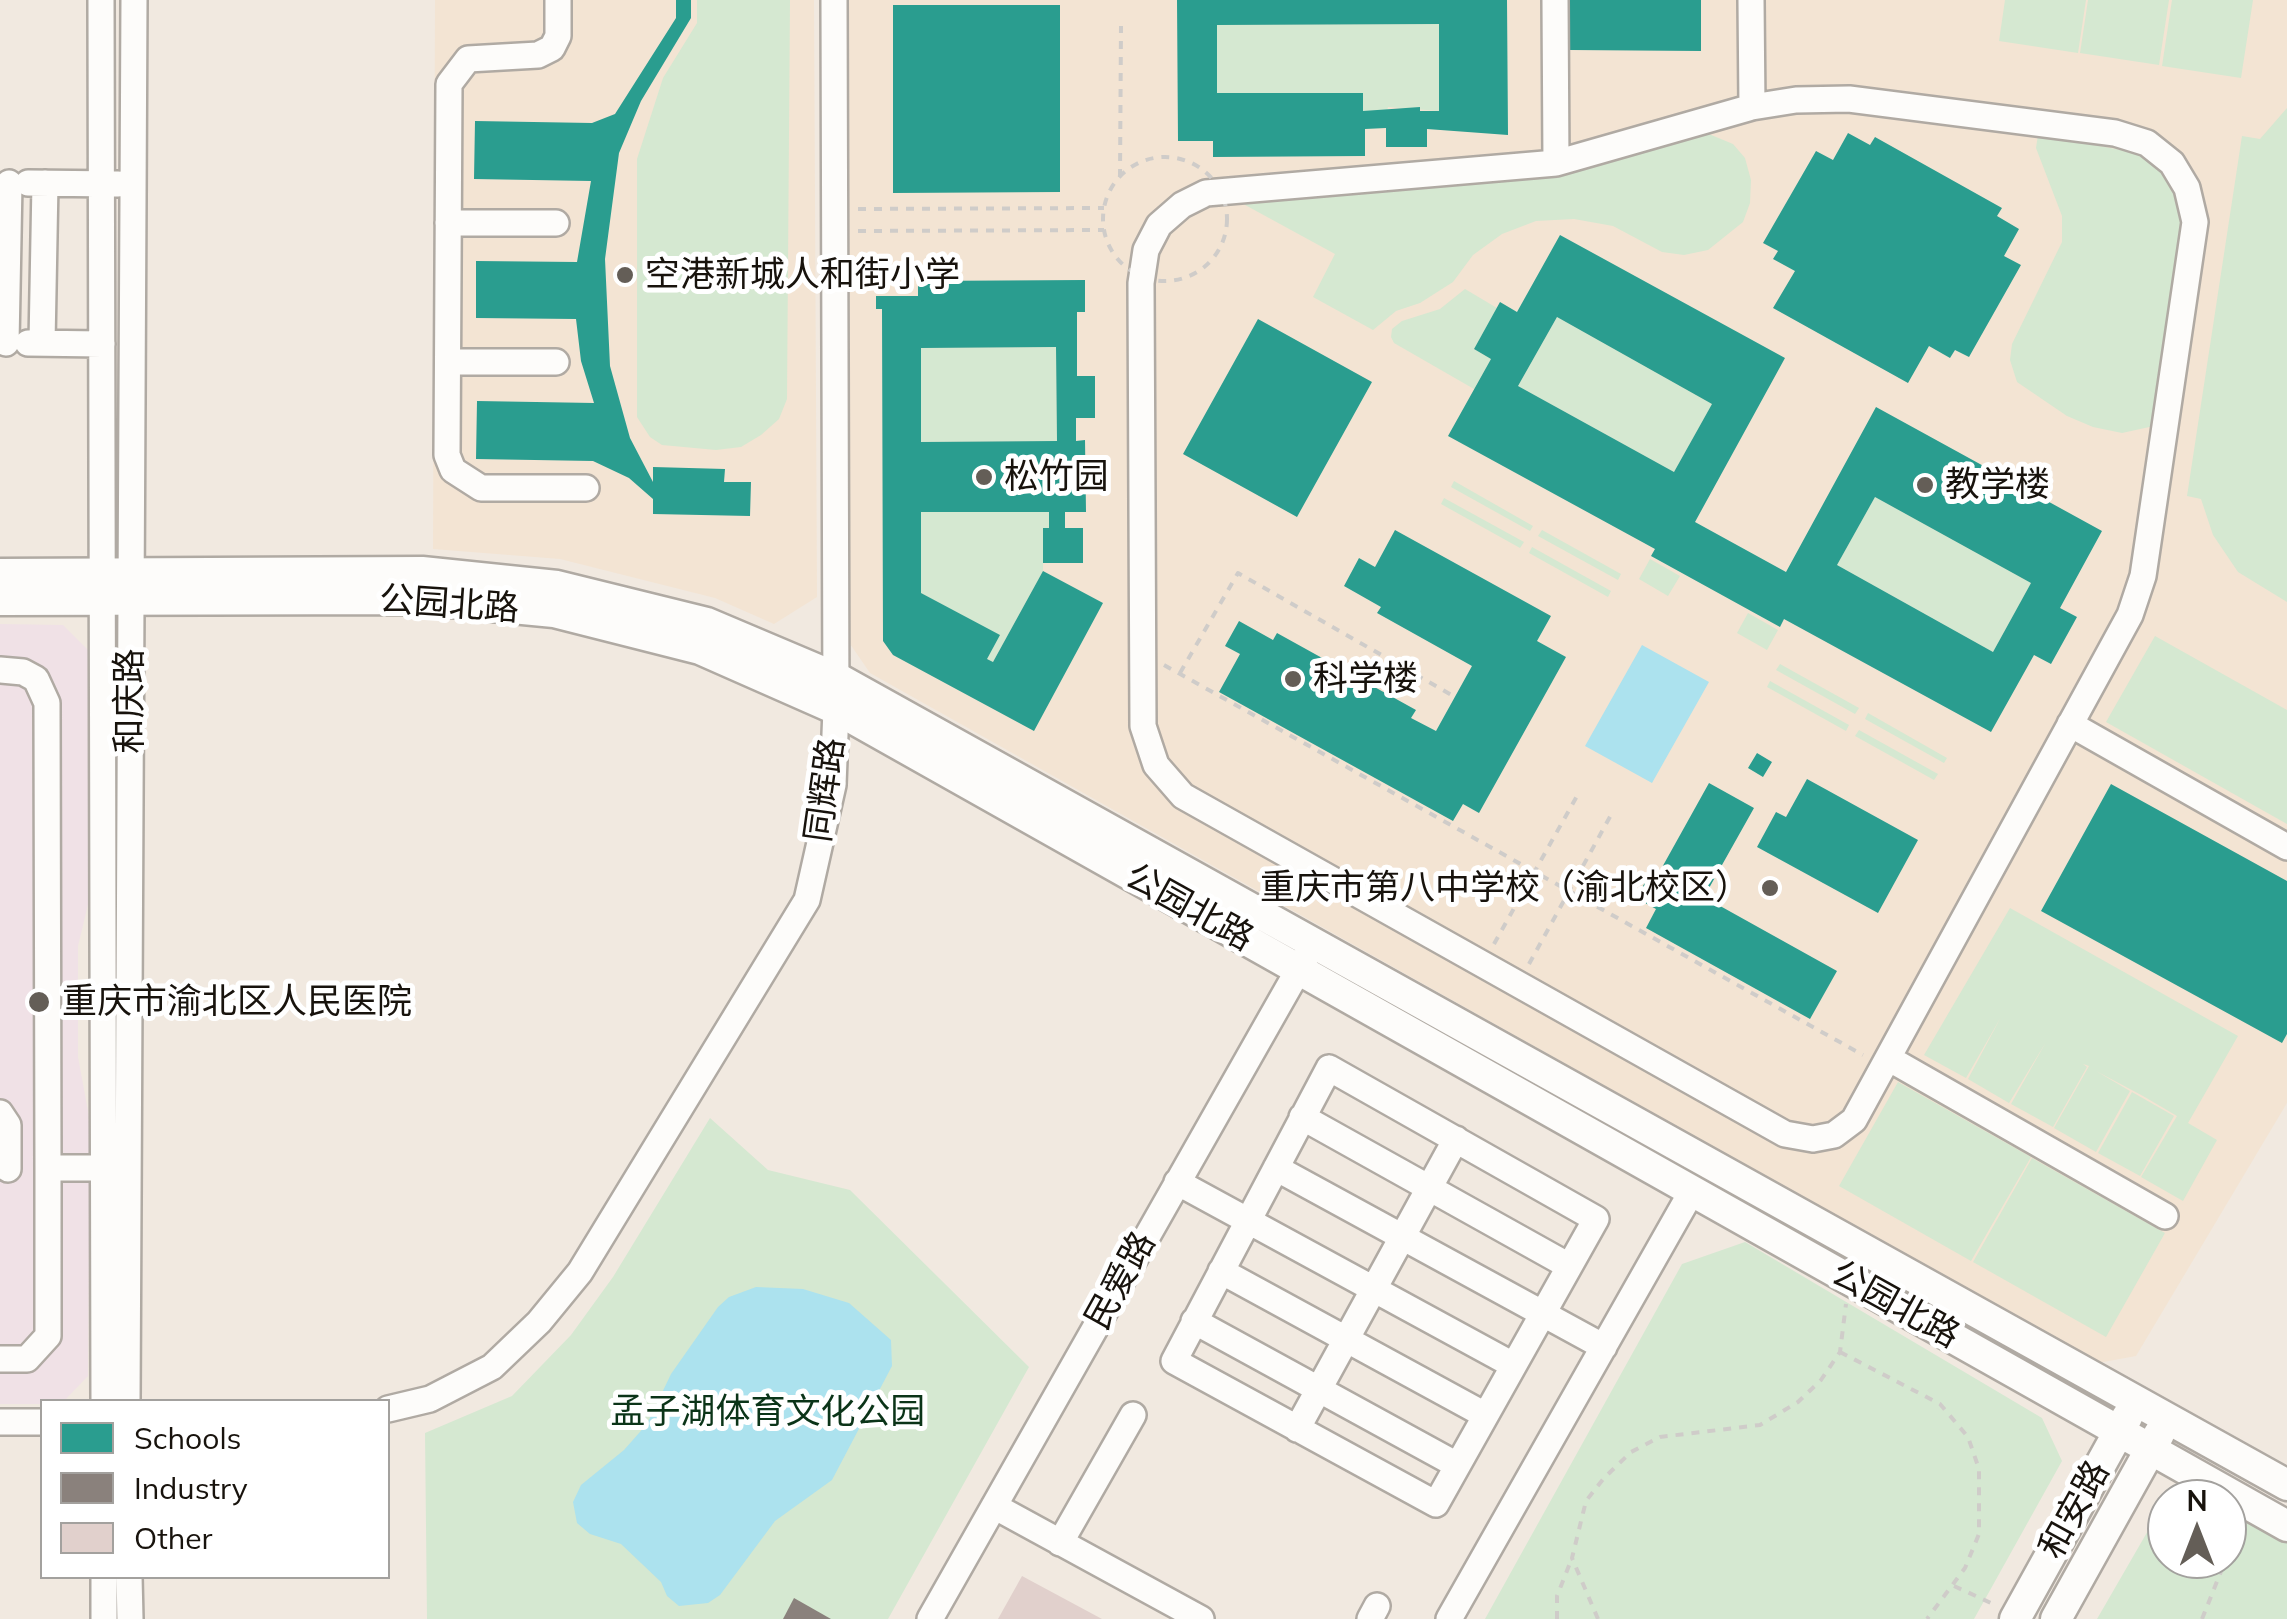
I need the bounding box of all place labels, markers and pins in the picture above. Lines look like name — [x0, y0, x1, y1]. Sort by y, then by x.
place label: 空港新城人和街小学 — [645, 254, 960, 296]
marker: 空港新城人和街小学 — [614, 264, 636, 286]
place label: 松竹园 — [1004, 456, 1109, 498]
place label: 教学楼 — [1945, 464, 2050, 506]
marker: 松竹园 — [973, 466, 995, 488]
marker: 教学楼 — [1914, 474, 1936, 496]
place label: 科学楼 — [1313, 658, 1418, 700]
marker: 科学楼 — [1282, 668, 1304, 690]
place label: 重庆市第八中学校（渝北校区） — [1260, 867, 1750, 909]
marker: 重庆市第八中学校（渝北校区） — [1759, 877, 1781, 899]
place label: 重庆市渝北区人民医院 — [62, 981, 412, 1023]
marker: 重庆市渝北区人民医院 — [26, 989, 52, 1015]

